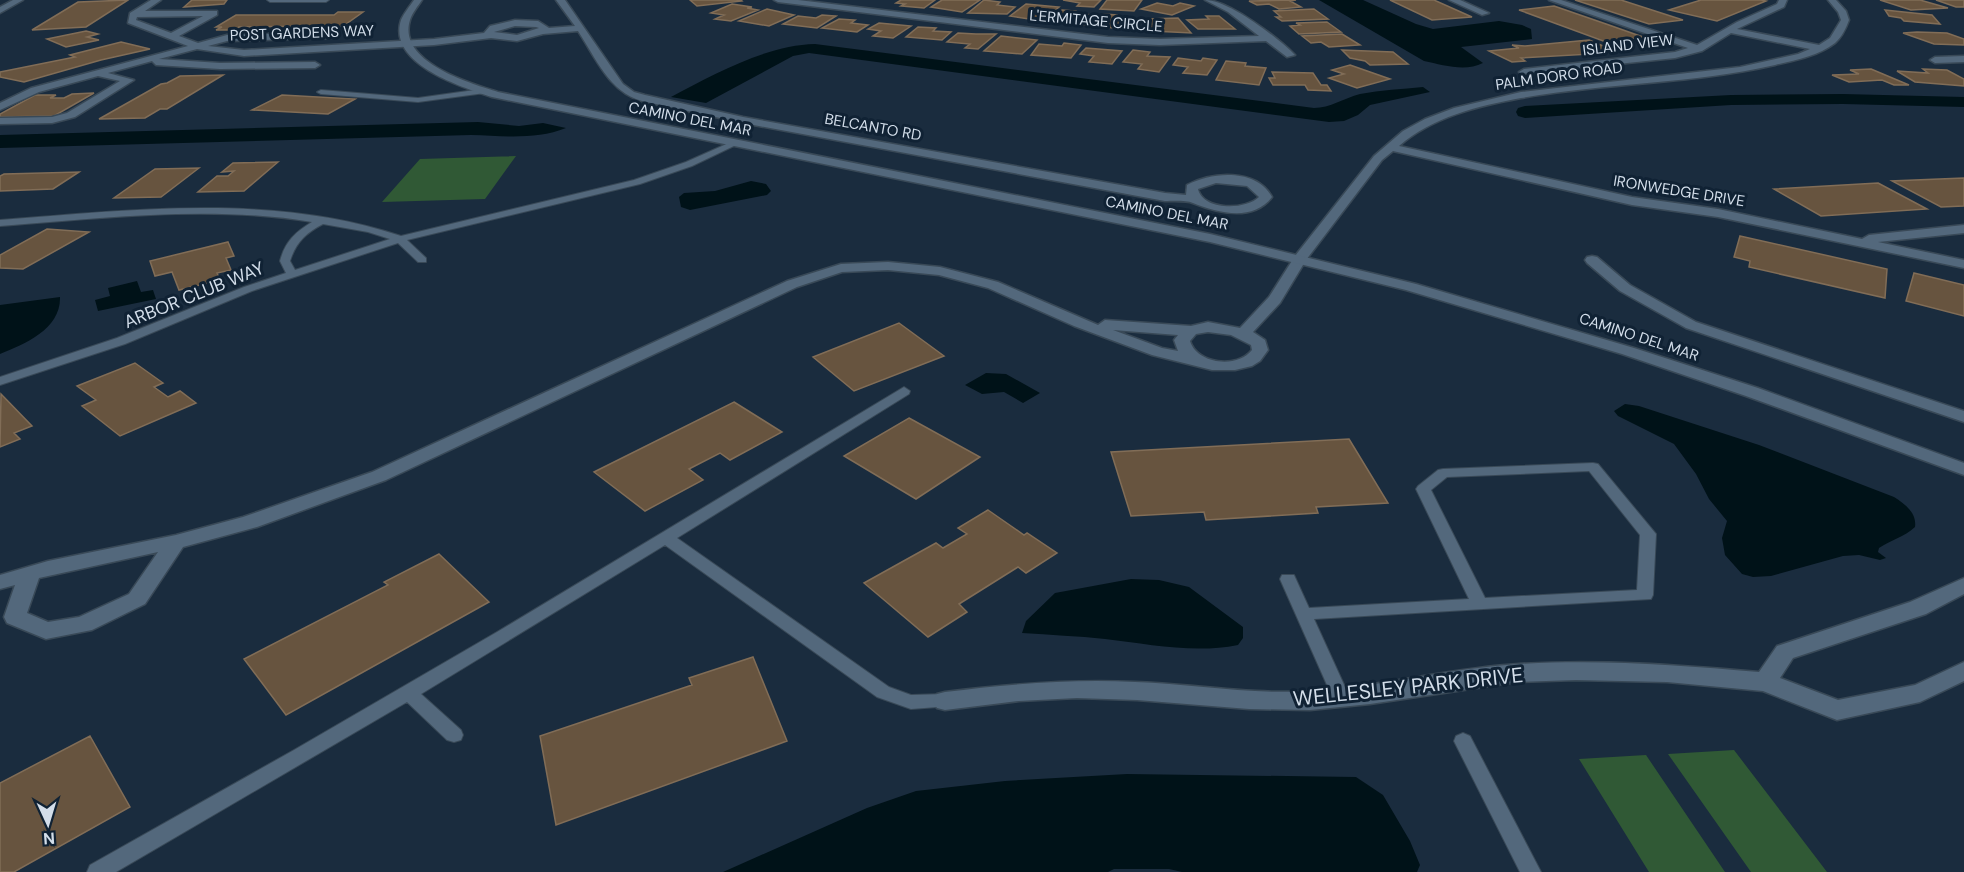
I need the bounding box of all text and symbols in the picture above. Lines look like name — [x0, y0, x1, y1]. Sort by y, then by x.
street label: L'ERMITAGE CIRCLE — [1029, 5, 1163, 37]
street label: POST GARDENS WAY — [230, 20, 375, 46]
street label: ISLAND VIEW — [1581, 29, 1675, 60]
street label: PALM DORO ROAD — [1494, 57, 1624, 95]
street label: CAMINO DEL MAR — [627, 97, 753, 141]
street label: BELCANTO RD — [823, 109, 923, 145]
street label: IRONWEDGE DRIVE — [1612, 171, 1746, 211]
street label: CAMINO DEL MAR — [1104, 191, 1230, 235]
street label: ARBOR CLUB WAY — [120, 256, 268, 334]
street label: CAMINO DEL MAR — [1577, 308, 1701, 366]
street label: WELLESLEY PARK DRIVE — [1291, 661, 1525, 713]
north arrow — [18, 794, 78, 854]
text: N — [42, 828, 56, 849]

